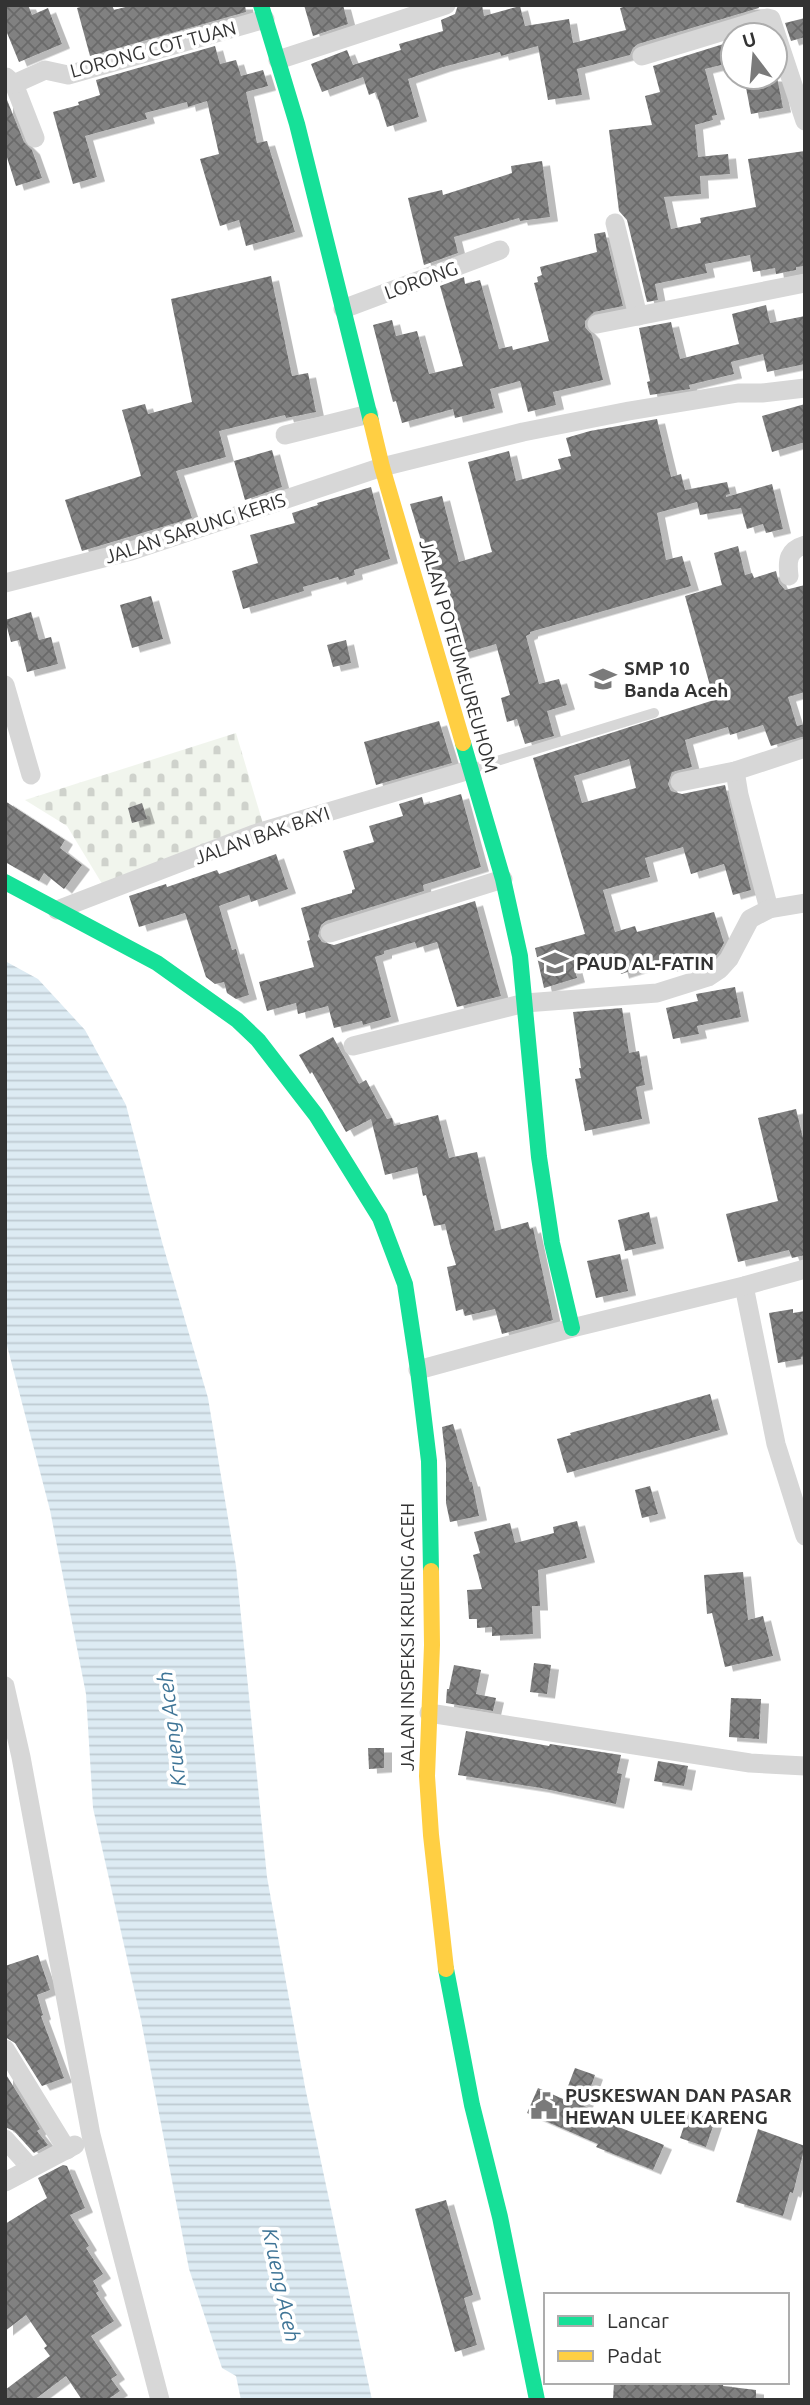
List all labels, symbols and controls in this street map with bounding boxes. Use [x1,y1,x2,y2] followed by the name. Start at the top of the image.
[68,16,238,82] street label: LORONG COT TUAN
[719,21,789,91] north arrow
[740,27,759,52] text: U
[381,257,461,303] street label: LORONG
[102,488,288,568] street label: JALAN SARUNG KERIS
[415,537,503,775] street label: JALAN POTEUMEUREUHOM
[624,657,728,701] place label: SMP 10 Banda Aceh
[588,664,618,694] school or university icon: SMP 10 Banda Aceh
[192,802,332,868] street label: JALAN BAK BAYI
[540,948,570,978] school or university icon: PAUD AL-FATIN
[576,952,714,974] place label: PAUD AL-FATIN
[396,1503,418,1771] street label: JALAN INSPEKSI KRUENG ACEH
[152,1670,190,1788] water label: Krueng Aceh
[565,2084,792,2128] place label: PUSKESWAN DAN PASAR HEWAN ULEE KARENG
[529,2091,559,2121] public building icon: PUSKESWAN DAN PASAR HEWAN ULEE KARENG
[258,2225,306,2344] water label: Krueng Aceh
[544,2293,789,2384] legend
[607,2308,669,2332] text: Lancar
[607,2343,662,2367] text: Padat

